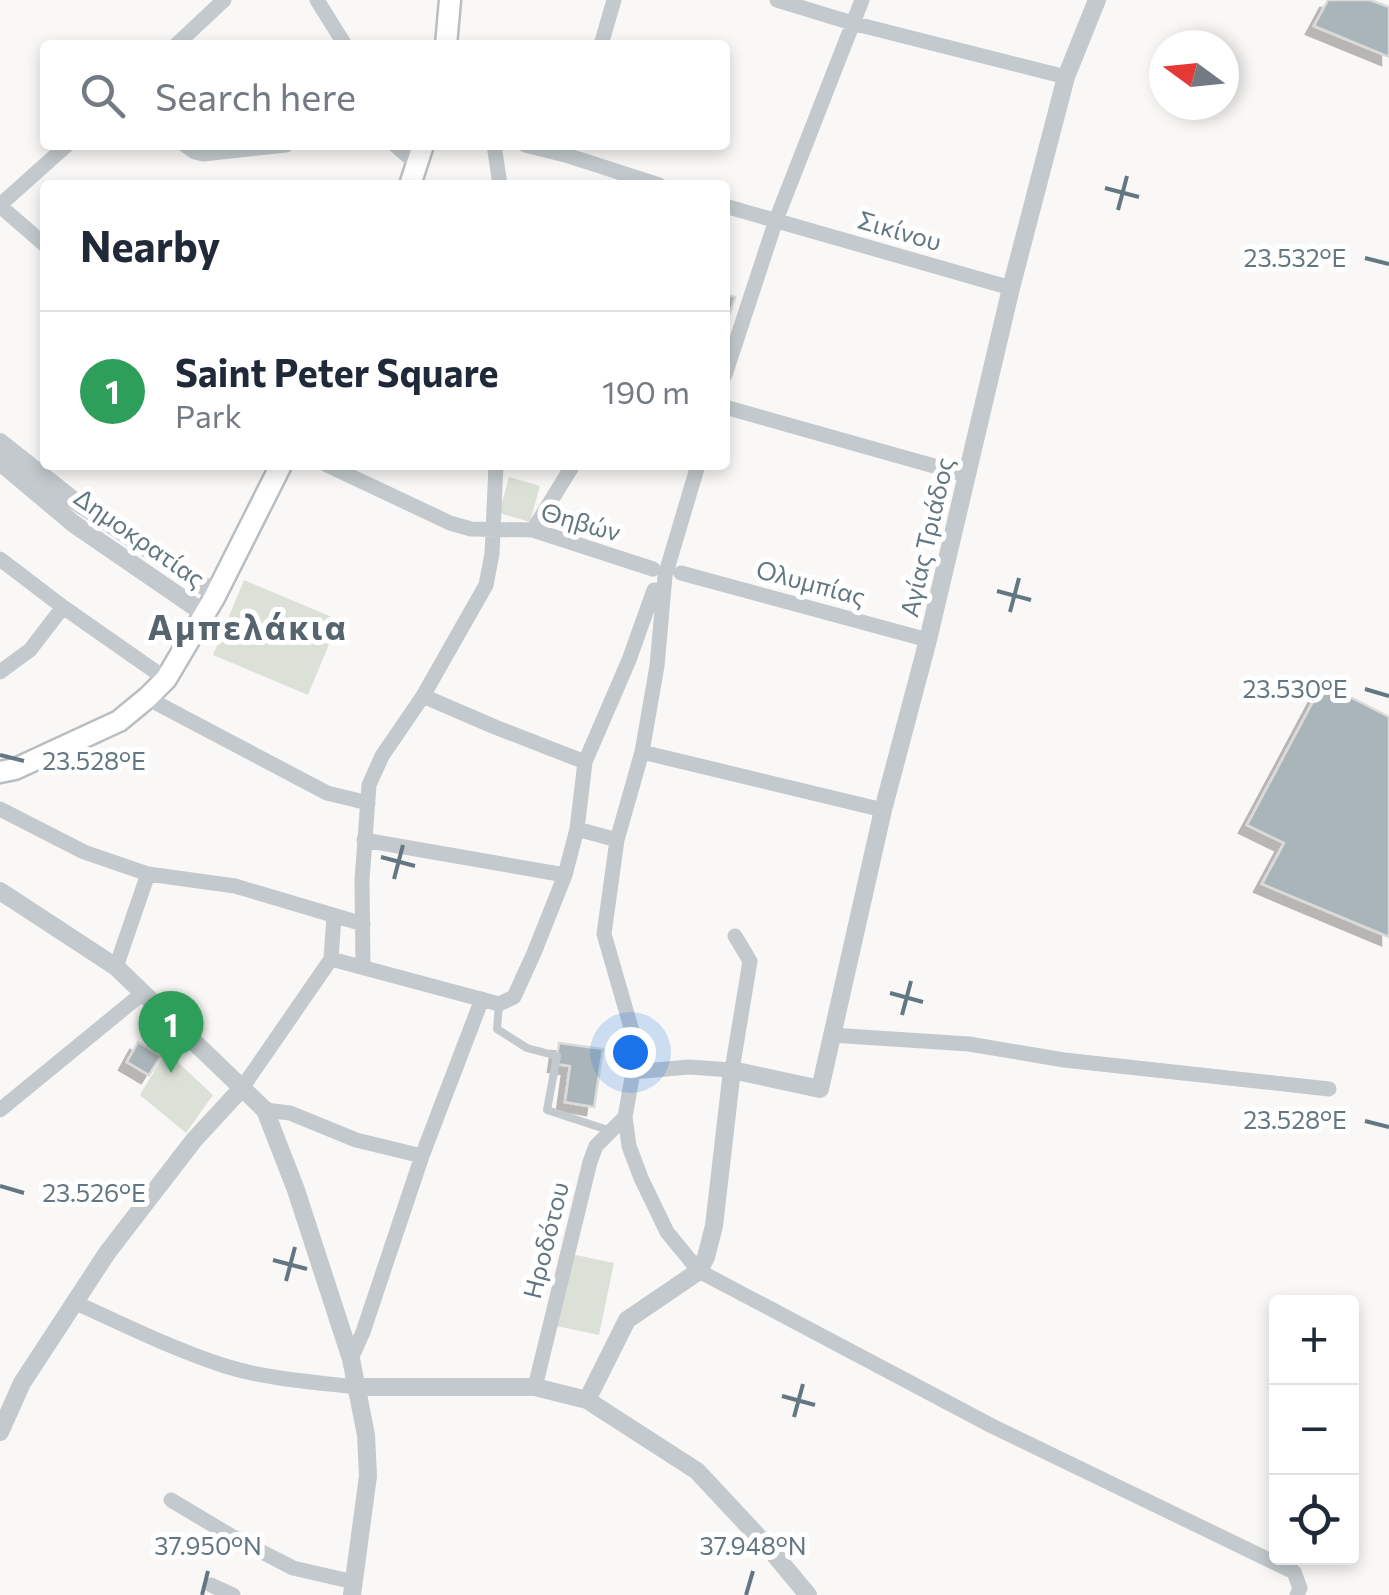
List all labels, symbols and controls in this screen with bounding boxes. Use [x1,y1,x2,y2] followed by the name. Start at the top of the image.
[1149,30,1239,120] north arrow
[40,40,730,150] search box
[75,68,130,123] icon: search
[155,72,356,119] text: Search here
[855,204,945,256] street label: Σικίνου
[80,219,220,271] text: Nearby
[1244,242,1346,272] text: 23.532°E
[175,348,499,395] text: Saint Peter Square
[105,371,120,411] text: 1
[602,371,690,411] text: 190 m
[175,395,242,435] text: Park
[893,454,959,620] street label: Αγίας Τριάδος
[69,481,211,593] street label: Δημοκρατίας
[538,495,624,547] street label: Θηβών
[753,553,869,611] street label: Ολυμπίας
[147,604,349,647] district label: Αμπελάκια
[1242,673,1348,703] text: 23.530°E
[42,745,146,775] text: 23.528°E
[138,990,204,1073] pin: 1
[605,1027,656,1078] your location
[1243,1104,1347,1134] text: 23.528°E
[42,1177,146,1207] text: 23.526°E
[516,1179,574,1301] street label: Ηροδότου
[1269,1295,1359,1565] map controls
[1269,1295,1359,1385] button: +
[1269,1385,1359,1475] button: −
[1269,1475,1359,1565] button: locate
[154,1530,262,1560] text: 37.950°N
[699,1530,807,1560] text: 37.948°N

